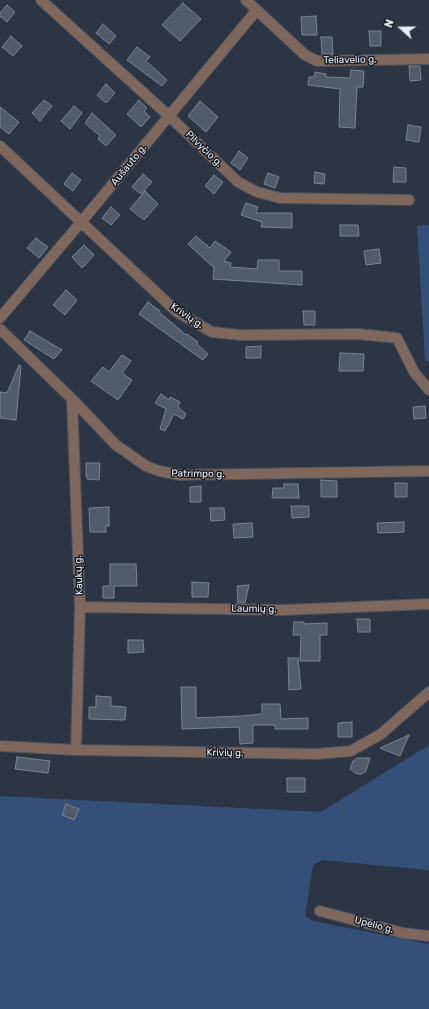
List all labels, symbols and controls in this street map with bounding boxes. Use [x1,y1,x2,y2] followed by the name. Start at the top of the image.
[381,8,421,48] north arrow
[382,18,397,30] text: N
[323,54,377,66] street label: Teliavelio g.
[183,128,225,170] street label: Pilvyčio g.
[109,142,149,188] street label: Aušauto g.
[168,301,206,331] street label: Krivių g.
[171,468,225,480] street label: Patrimpo g.
[72,555,86,595] street label: Kaukų g.
[231,603,277,615] street label: Laumių g.
[206,747,244,759] street label: Krivių g.
[353,914,395,936] street label: Upelio g.

